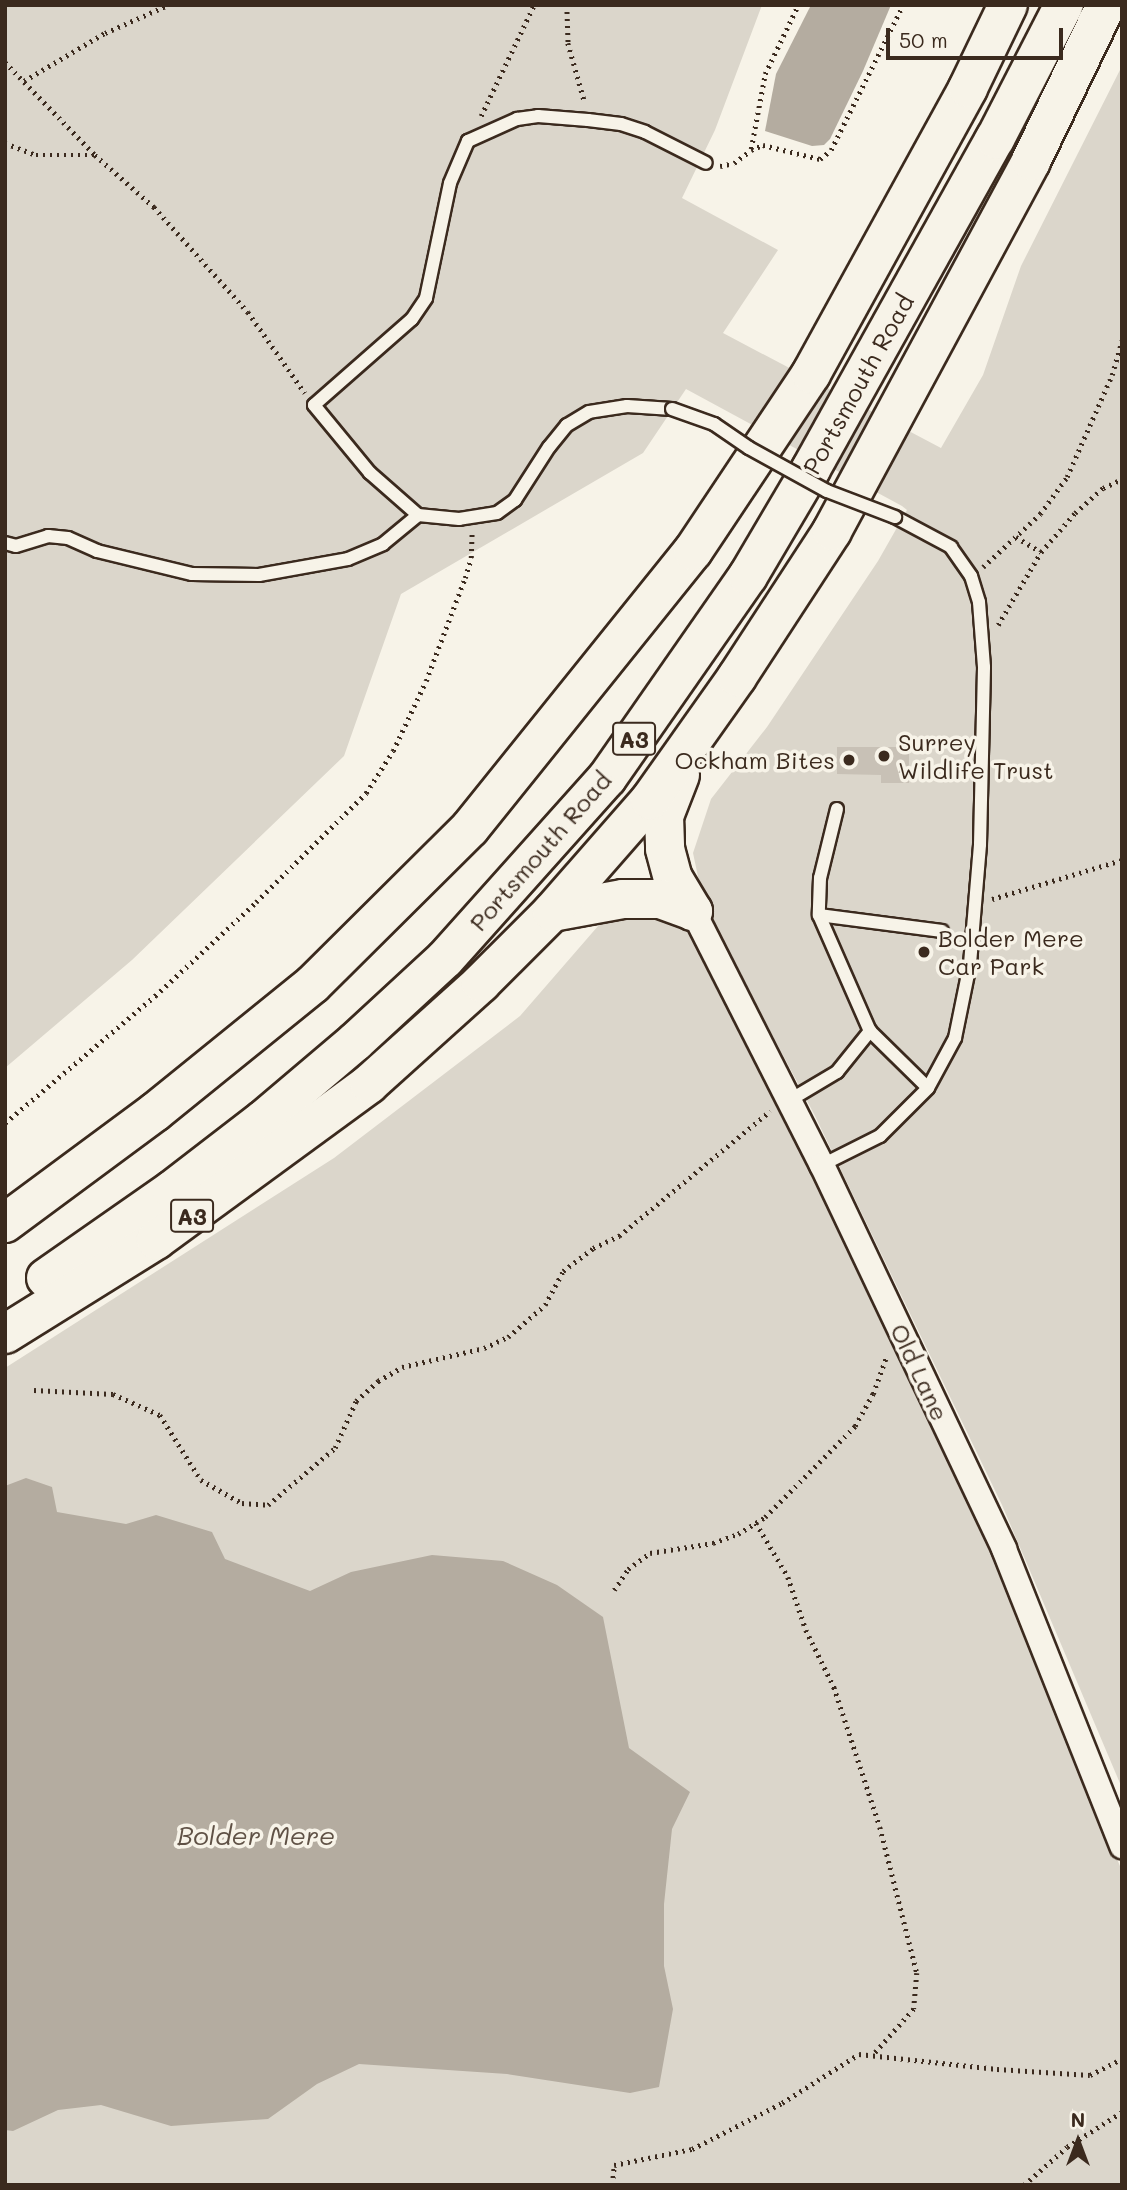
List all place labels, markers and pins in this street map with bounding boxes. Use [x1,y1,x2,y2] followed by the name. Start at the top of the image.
[898,728,1054,784] place label: Surrey Wildlife Trust
[675,746,835,774] place label: Ockham Bites
[876,748,892,764] marker: Surrey Wildlife Trust
[841,752,857,768] marker: Ockham Bites
[938,924,1084,980] place label: Bolder Mere Car Park
[916,944,932,960] marker: Bolder Mere Car Park

